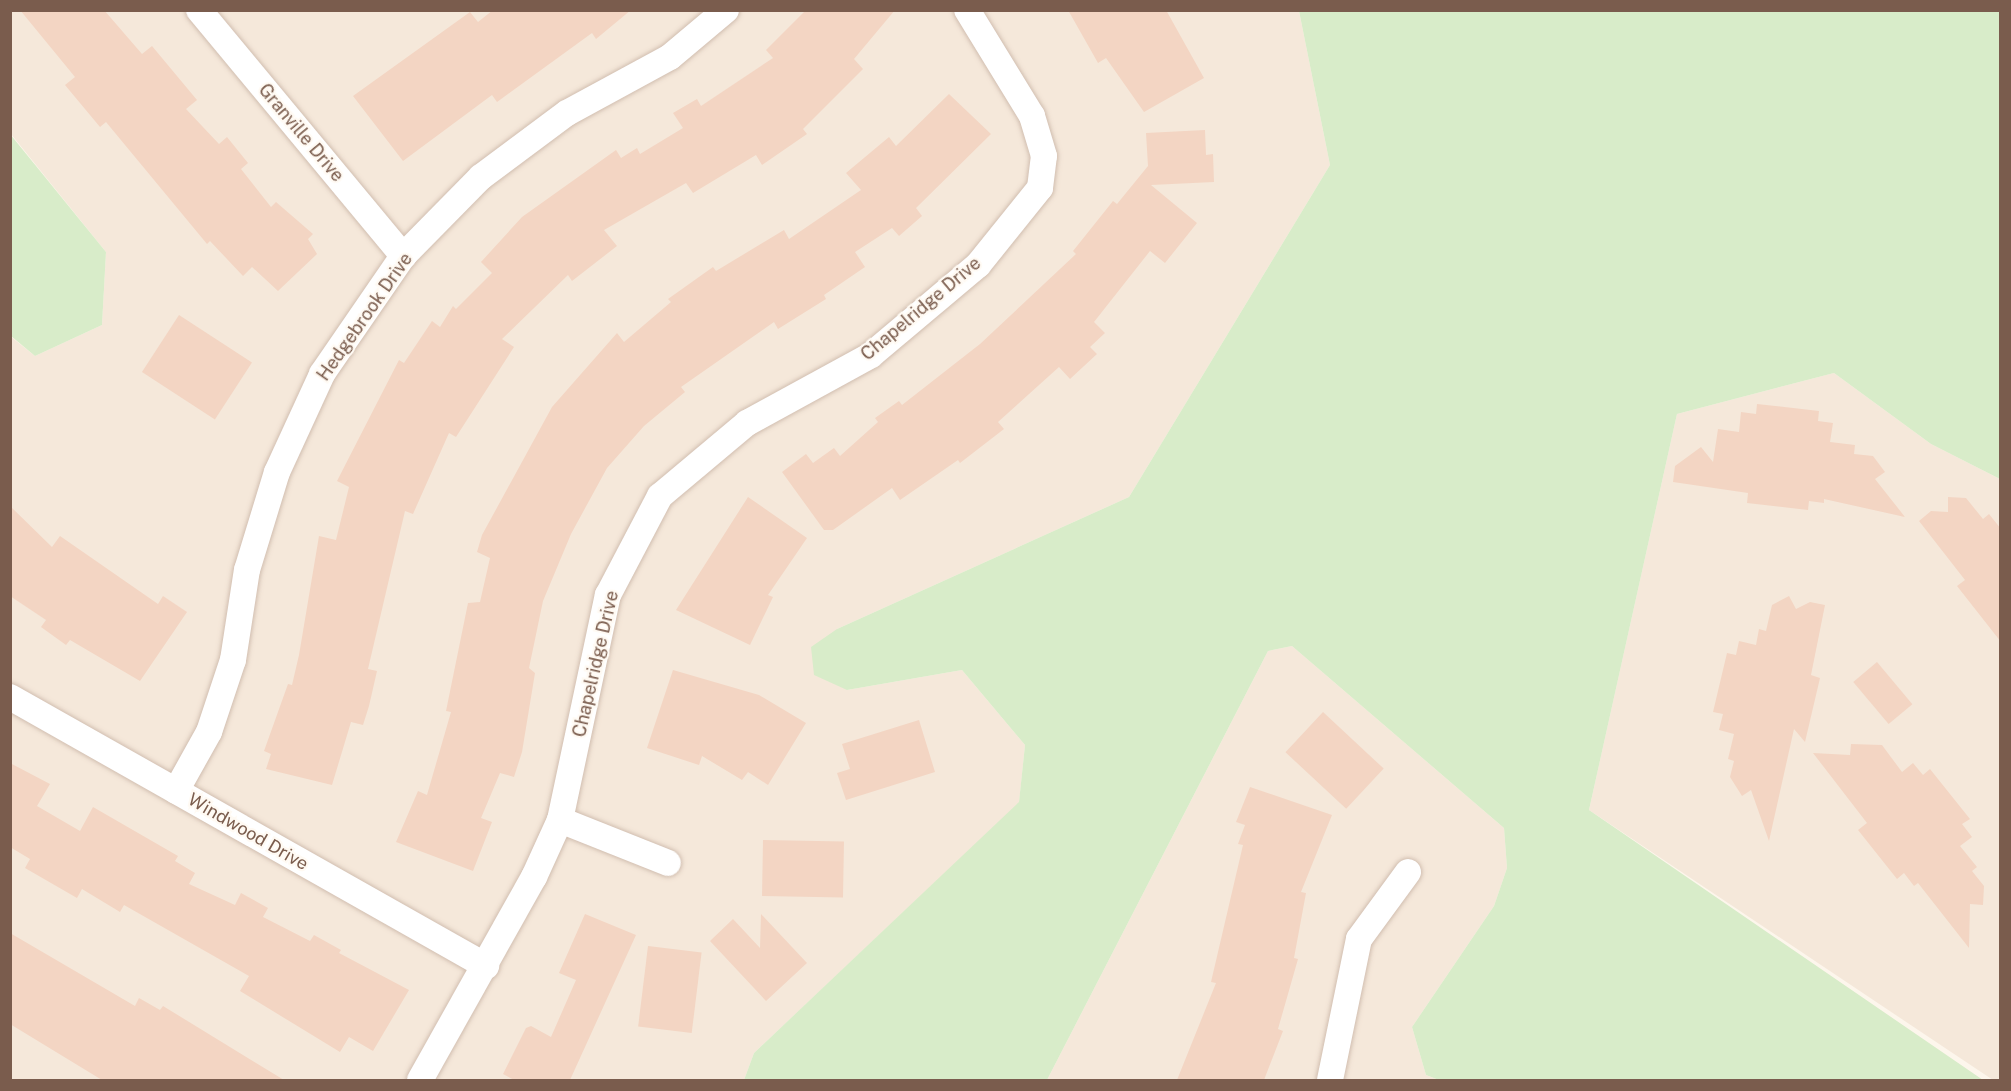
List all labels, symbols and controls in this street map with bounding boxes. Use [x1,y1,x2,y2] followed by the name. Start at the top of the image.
[254,80,348,186] street label: Granville Drive
[313,249,417,385] street label: Hedgebrook Drive
[857,253,985,365] street label: Chapelridge Drive
[569,589,623,739] street label: Chapelridge Drive
[184,789,312,875] street label: Windwood Drive

